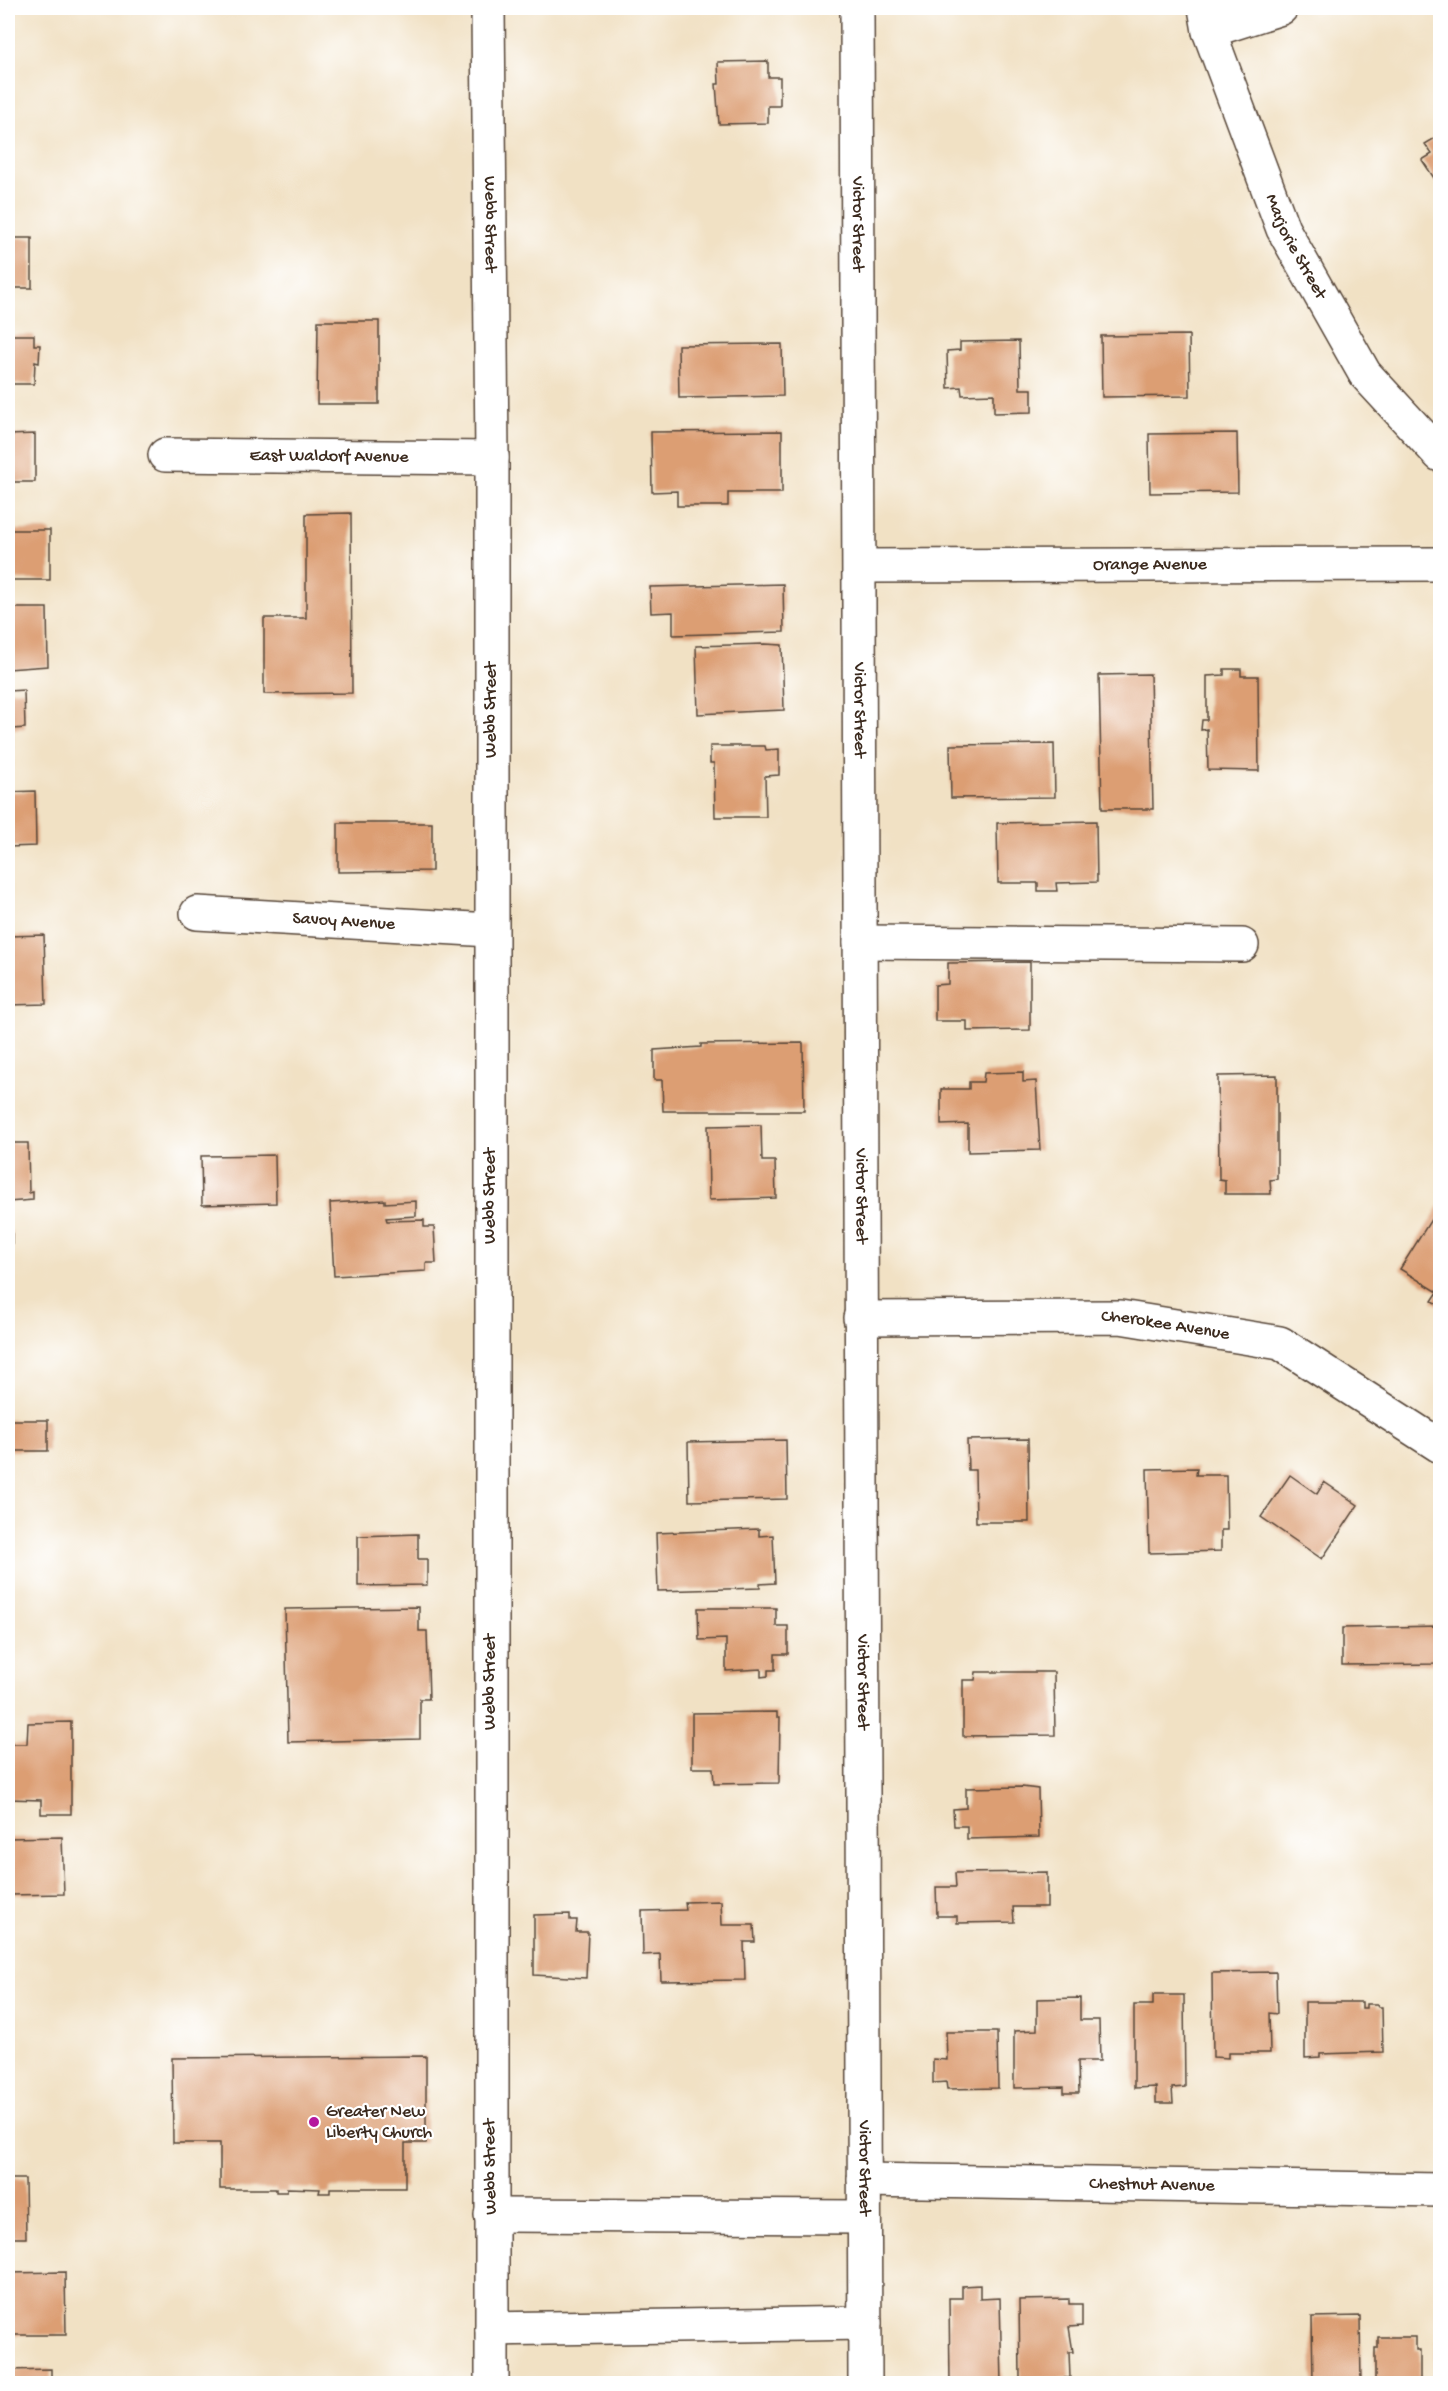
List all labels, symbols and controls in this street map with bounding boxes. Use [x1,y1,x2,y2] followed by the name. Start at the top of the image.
[847,175,868,273] street label: Victor Street
[479,176,501,274] street label: Webb Street
[1260,191,1332,304] street label: Marjorie Street
[249,445,409,468] street label: East Waldorf Avenue
[1093,554,1208,576] street label: Orange Avenue
[481,660,502,758] street label: Webb Street
[849,661,870,759] street label: Victor Street
[292,908,396,935] street label: Savoy Avenue
[480,1146,501,1244] street label: Webb Street
[850,1147,872,1245] street label: Victor Street
[1101,1306,1232,1345] street label: Cherokee Avenue
[480,1632,501,1730] street label: Webb Street
[852,1633,873,1731] street label: Victor Street
[326,2102,432,2144] place label: Greater New Liberty Church
[307,2115,321,2129] marker: Greater New Liberty Church
[480,2117,502,2215] street label: Webb Street
[854,2119,875,2217] street label: Victor Street
[1089,2173,1216,2197] street label: Chestnut Avenue

